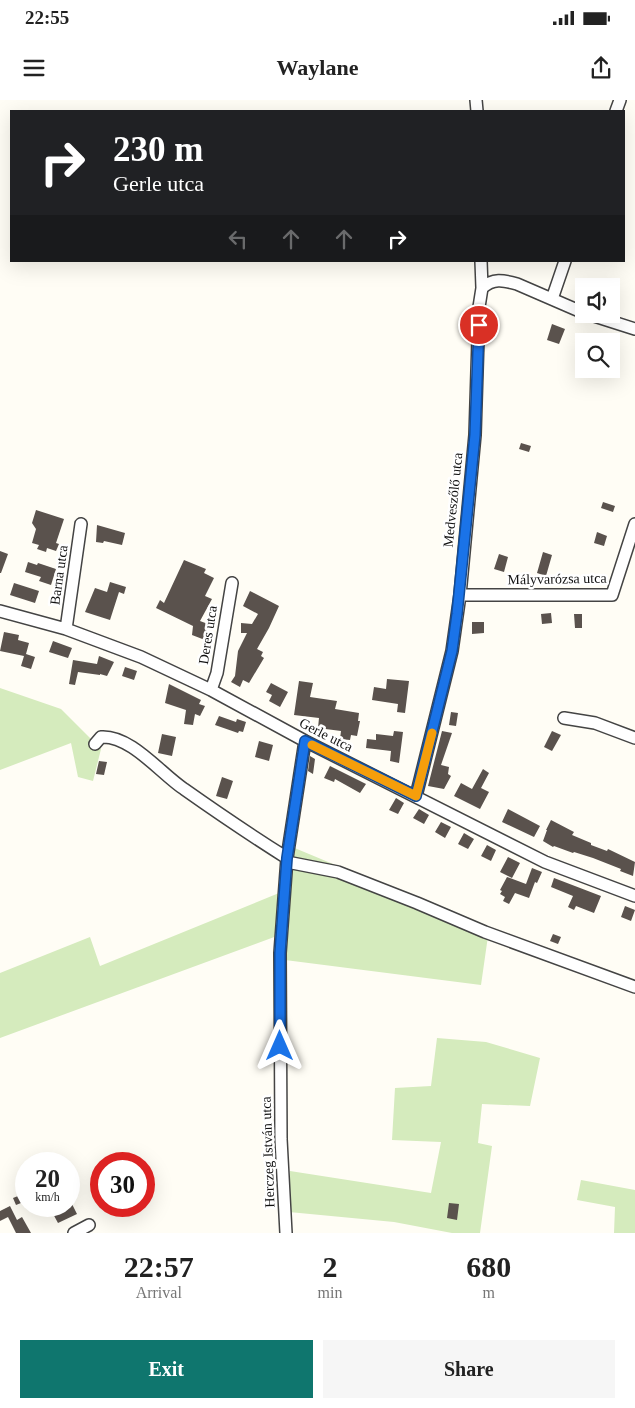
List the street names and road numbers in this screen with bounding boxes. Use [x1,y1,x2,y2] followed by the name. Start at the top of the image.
[441,451,466,548] street label: Medveszőlő utca
[47,543,71,606] street label: Barna utca
[507,571,607,587] street label: Mályvarózsa utca
[196,604,220,666] street label: Deres utca
[297,715,356,755] street label: Gerle utca
[259,1095,277,1208] street label: Herczeg István utca

